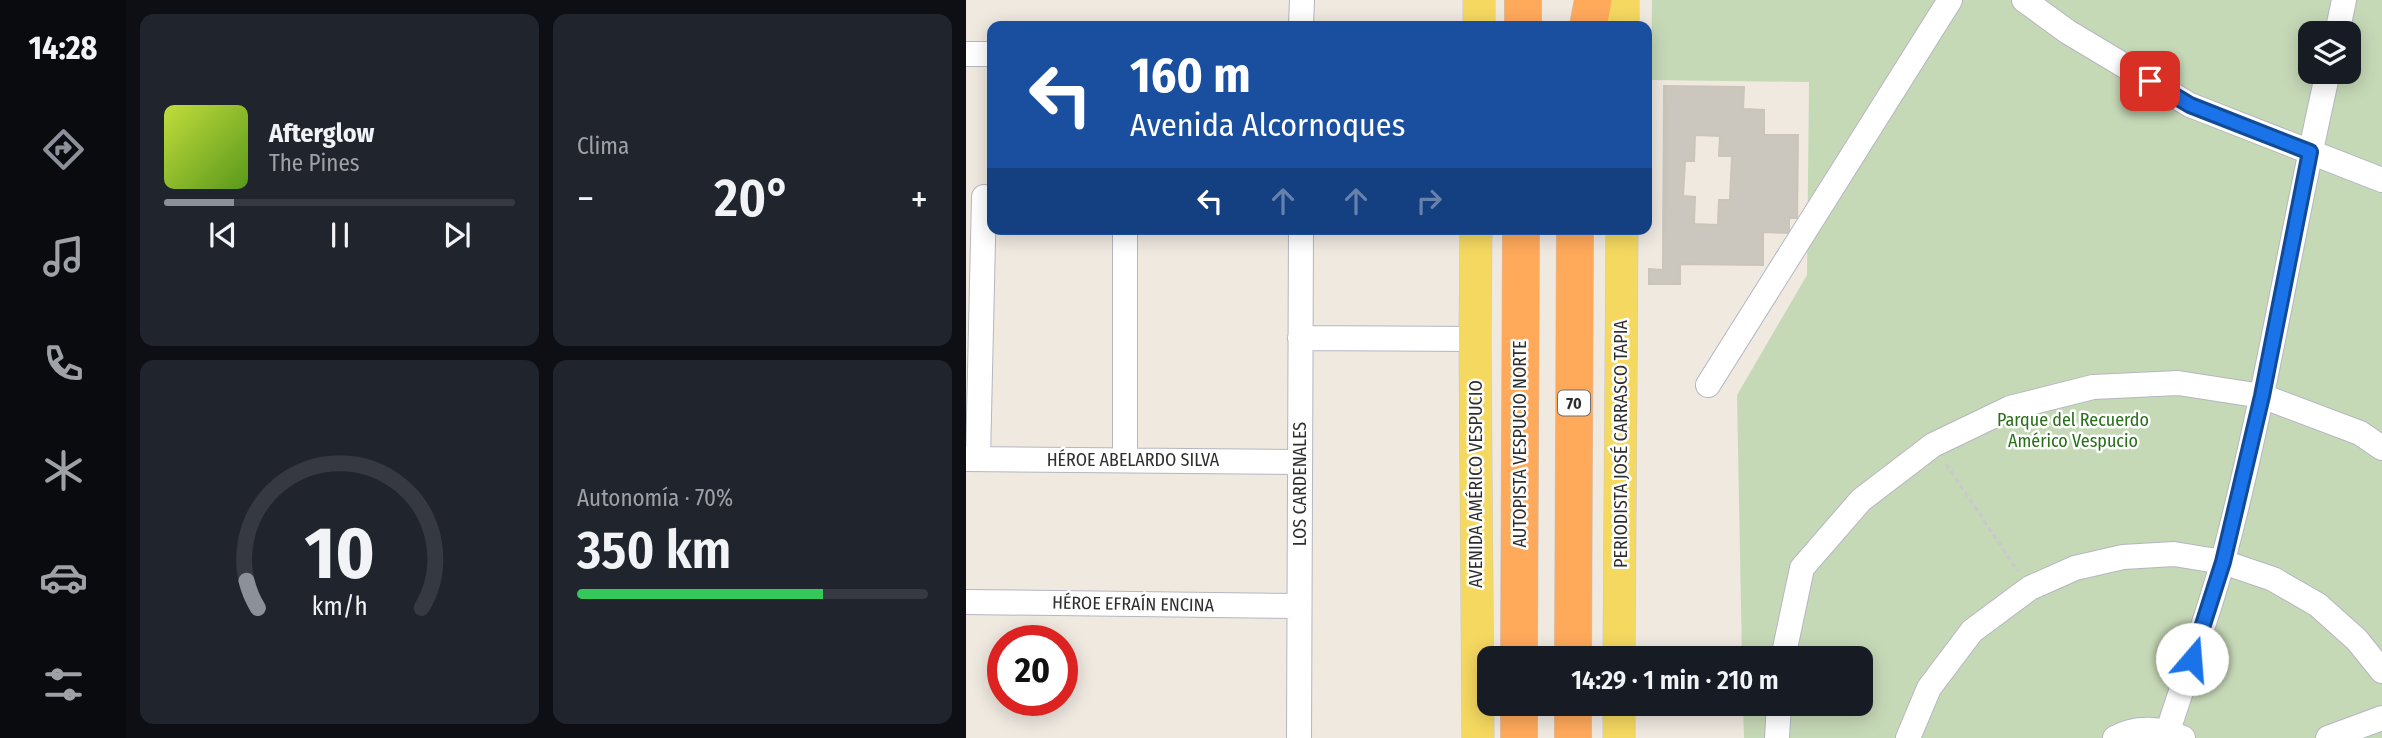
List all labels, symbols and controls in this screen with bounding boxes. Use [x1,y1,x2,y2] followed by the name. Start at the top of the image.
[2298,21,2361,84] map controls
[2298,21,2361,84] button: layers
[28,29,98,67] text: 14:28
[1130,46,1251,105] text: 160 m
[1015,49,1106,140] icon: left
[2120,51,2180,111] pin
[2131,62,2169,100] icon: arrive
[1130,106,1405,144] text: Avenida Alcornoques
[269,118,374,149] text: Afterglow
[39,125,88,174] icon: directions
[577,132,629,160] text: Clima
[269,149,360,177] text: The Pines
[714,167,791,230] text: 20°
[577,176,594,222] text: −
[911,176,928,222] text: +
[1191,182,1229,220] icon: left
[1264,182,1302,220] icon: ahead
[1337,182,1375,220] icon: ahead
[1410,182,1448,220] icon: right
[204,216,242,254] icon: previous
[321,216,359,254] icon: pause
[438,216,476,254] icon: next
[39,232,88,281] icon: music
[1609,320,1632,568] street label: PERIODISTA JOSÉ CARRASCO TAPIA
[39,339,88,388] icon: phone
[1509,341,1531,547] street label: AUTOPISTA VESPUCIO NORTE
[1464,380,1487,588] street label: AVENIDA AMÉRICO VESPUCIO
[1558,390,1590,416] road number: 70
[1997,409,2149,452] park label: Parque del Recuerdo Américo Vespucio
[1289,422,1311,546] street label: LOS CARDENALES
[39,446,88,495] icon: climate
[1047,448,1220,471] street label: HÉROE ABELARDO SILVA
[577,484,733,512] text: Autonomía · 70%
[304,510,375,597] text: 10
[577,519,731,582] text: 350 km
[39,553,88,602] icon: car
[1052,591,1215,616] street label: HÉROE EFRAÍN ENCINA
[312,592,367,622] text: km/h
[2155,622,2229,696] position arrow
[987,625,1078,716] speed limit sign: 20
[39,660,88,709] icon: filters
[1571,665,1779,696] text: 14:29 · 1 min · 210 m

